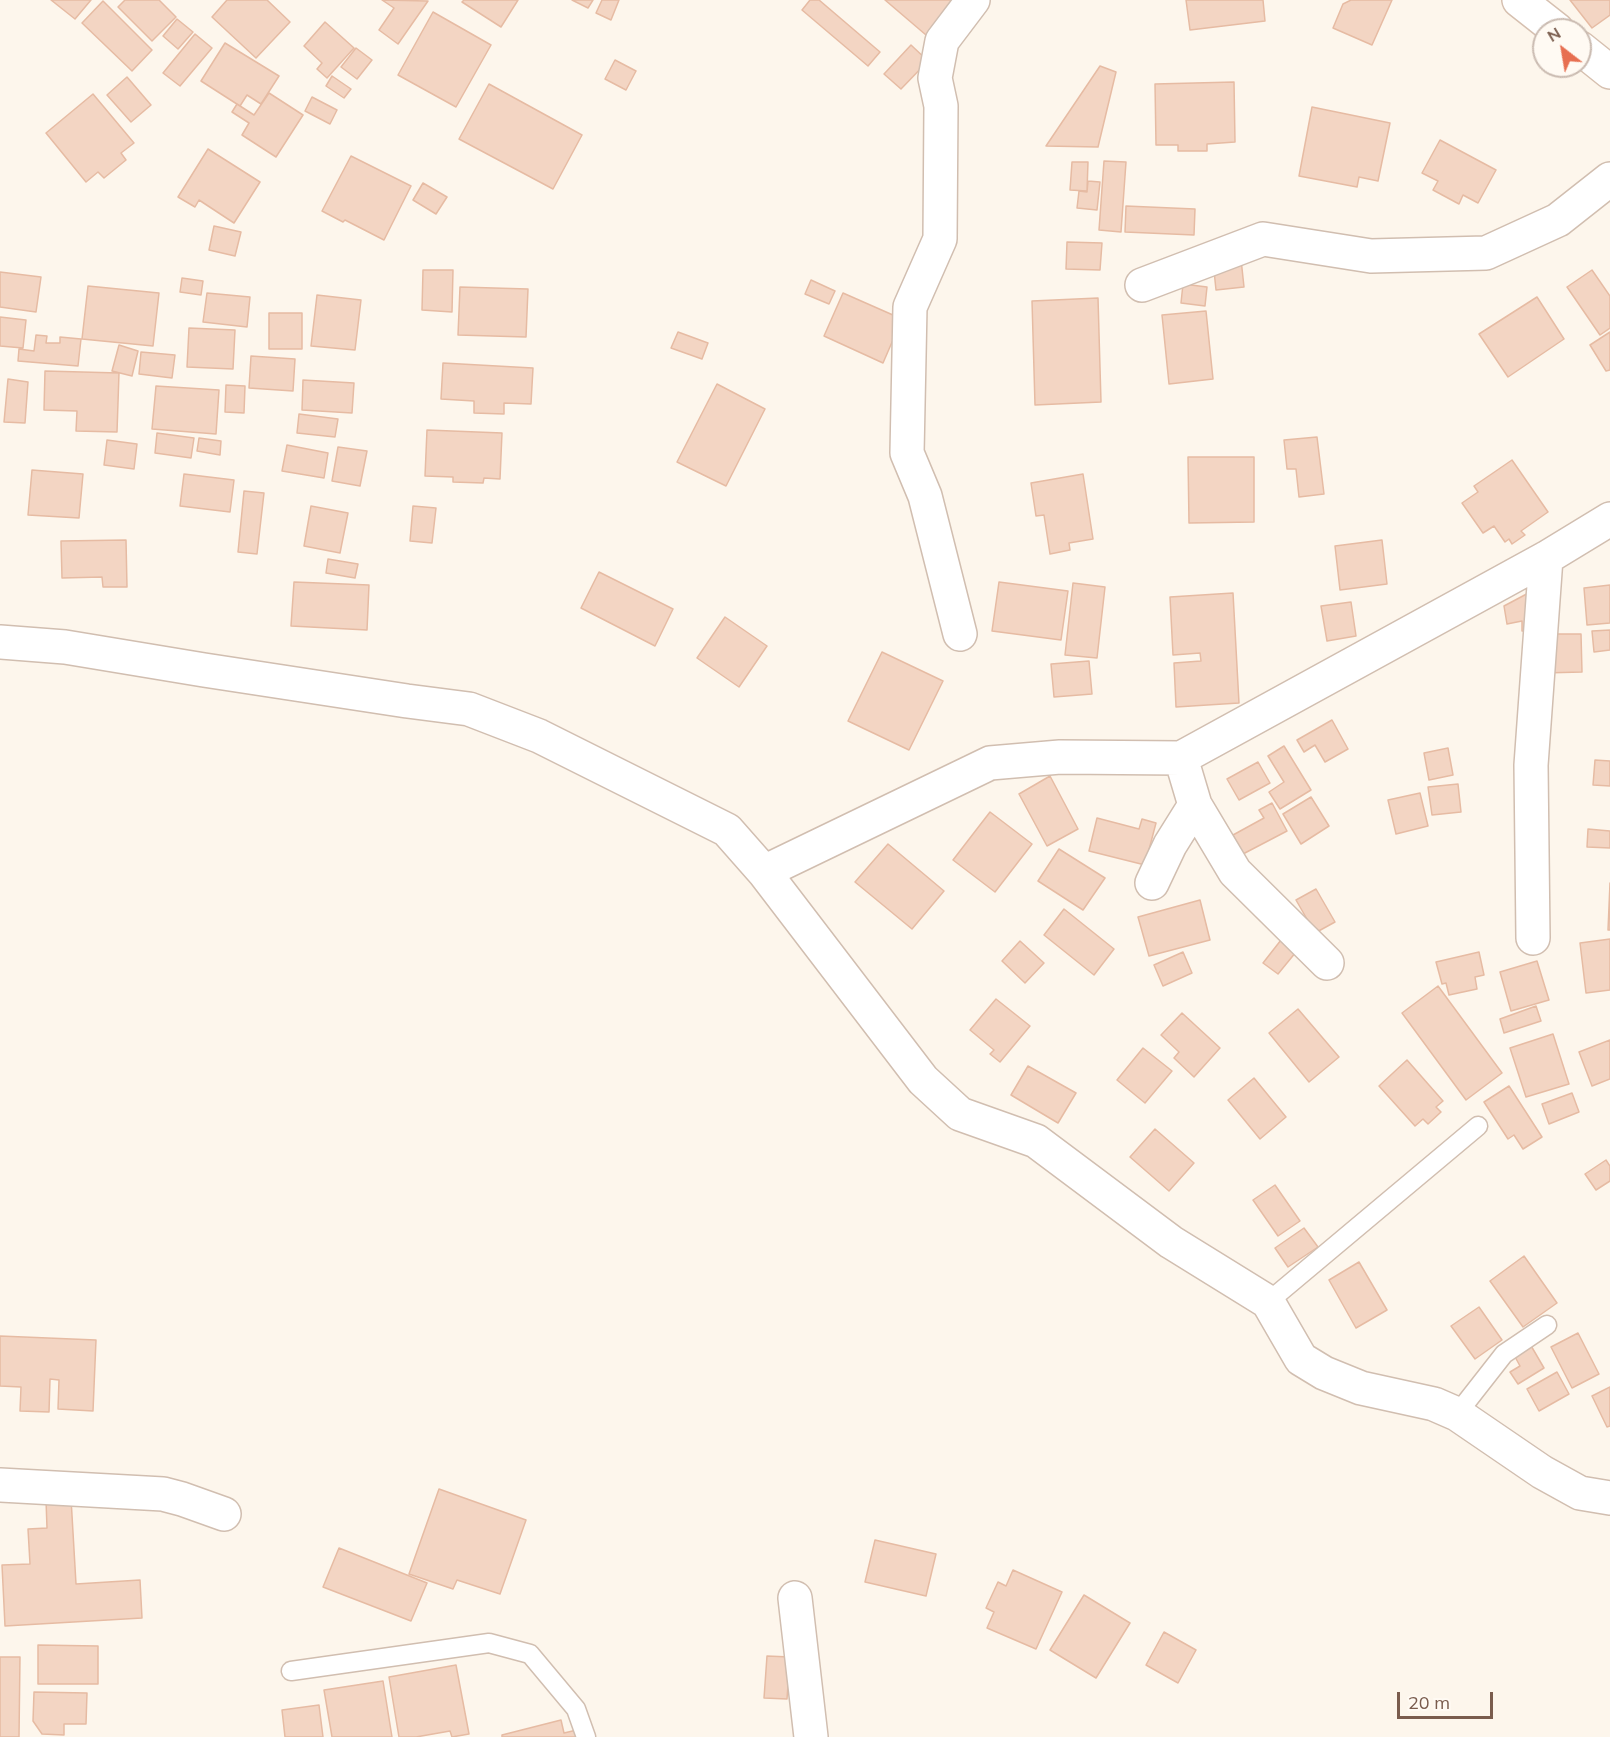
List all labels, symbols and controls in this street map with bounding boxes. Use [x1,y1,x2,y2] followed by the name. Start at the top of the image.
[1532,18,1592,78] north arrow
[1543,23,1564,46] text: N
[1400,1680,1496,1718] scale bar
[1408,1691,1450,1714] text: 20 m

